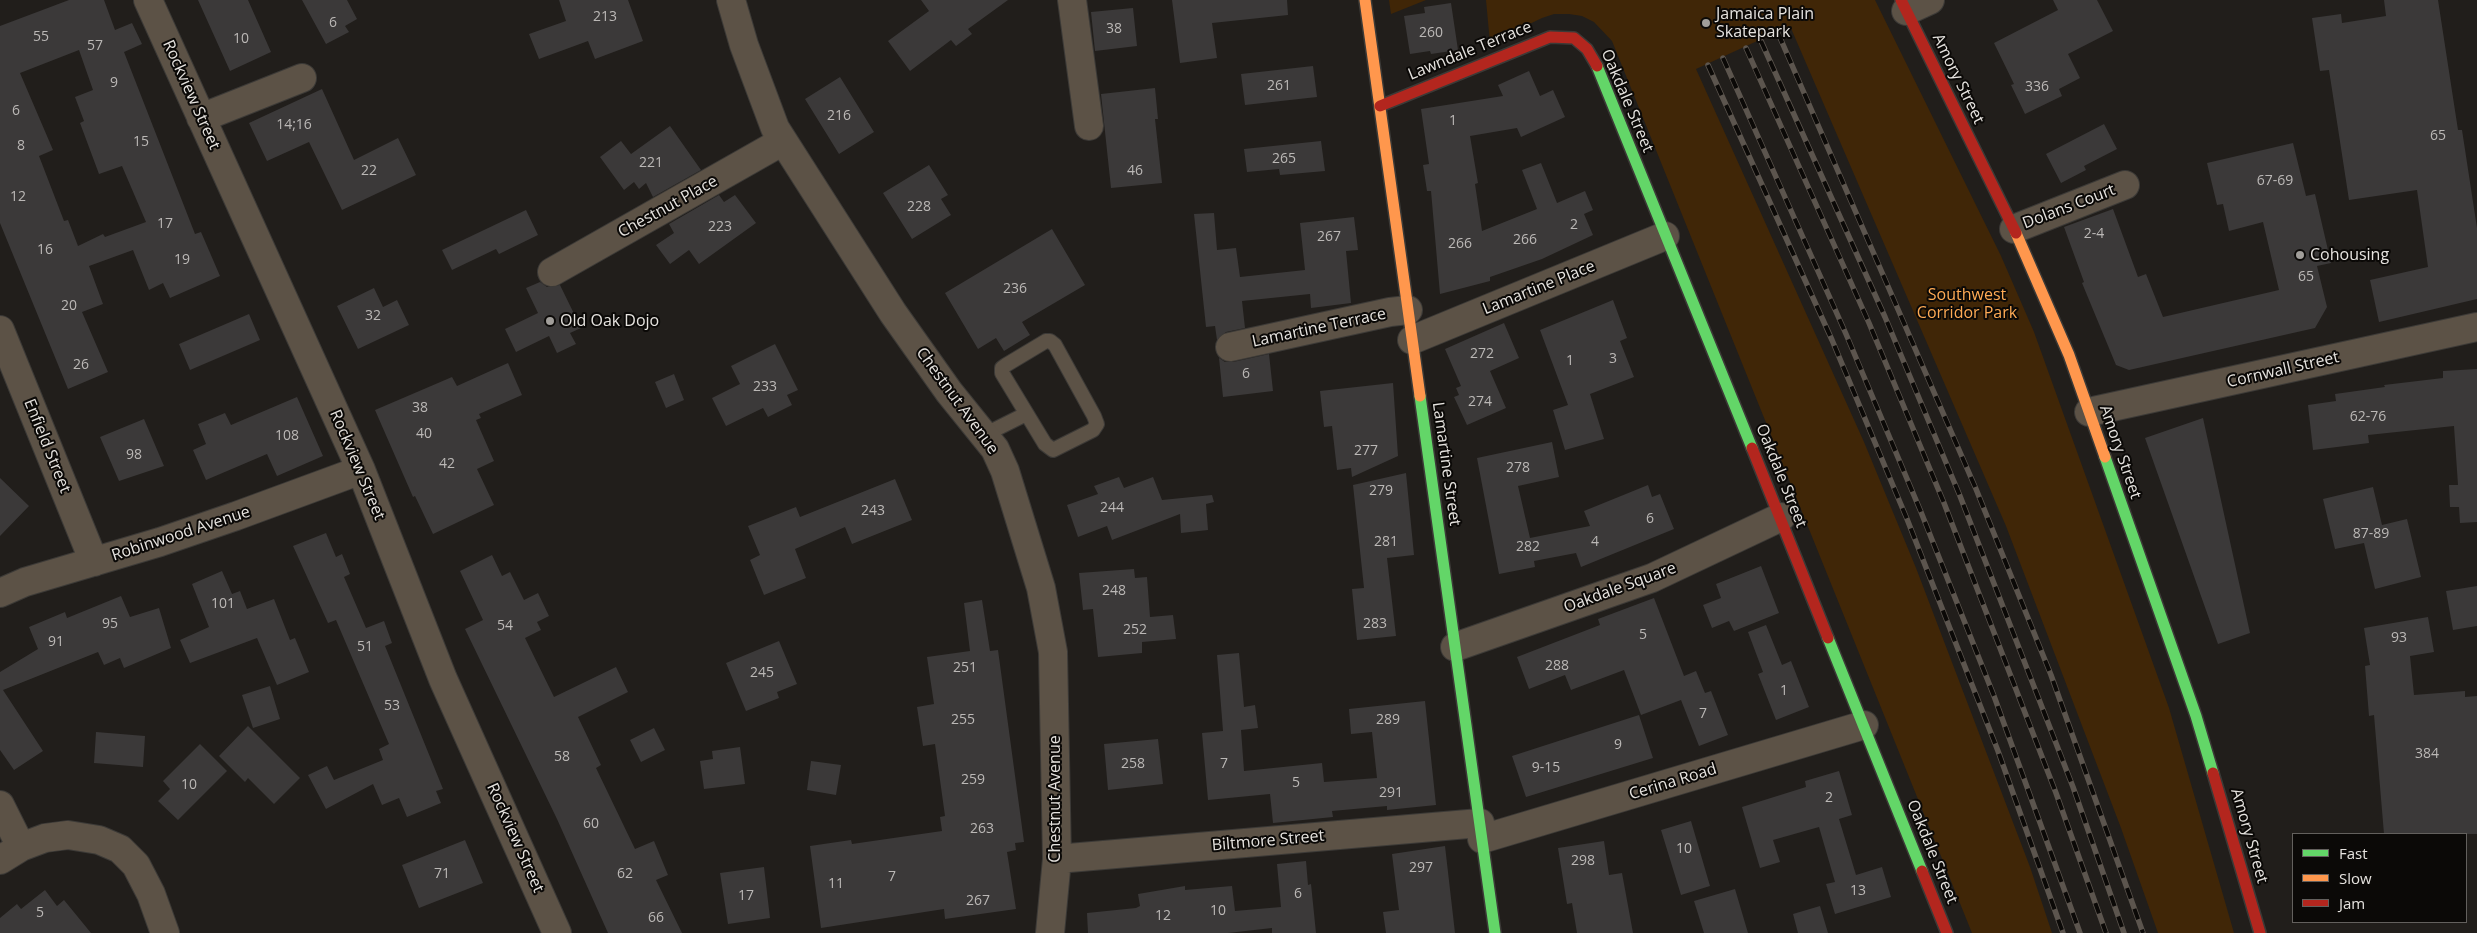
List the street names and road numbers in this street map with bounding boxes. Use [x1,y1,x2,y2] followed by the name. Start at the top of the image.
[1405,17,1535,85] street label: Lawndale Terrace
[1928,31,1988,127] street label: Amory Street
[158,37,224,153] street label: Rockview Street
[1597,46,1657,156] street label: Oakdale Street
[615,172,721,242] street label: Chestnut Place
[2020,181,2118,233] street label: Dolans Court
[1480,257,1598,319] street label: Lamartine Place
[1250,304,1388,352] street label: Lamartine Terrace
[912,344,1002,458] street label: Chestnut Avenue
[2225,348,2341,392] street label: Cornwall Street
[19,396,75,496] street label: Enfield Street
[1428,401,1464,527] street label: Lamartine Street
[2095,403,2145,501] street label: Amory Street
[325,407,389,523] street label: Rockview Street
[1751,421,1811,531] street label: Oakdale Street
[109,503,253,565] street label: Robinwood Avenue
[1561,559,1679,617] street label: Oakdale Square
[1045,735,1065,863] street label: Chestnut Avenue
[1627,760,1719,804] street label: Cerina Road
[482,780,548,896] street label: Rockview Street
[2226,786,2272,886] street label: Amory Street
[1902,797,1962,907] street label: Oakdale Street
[1211,827,1325,855] street label: Biltmore Street

